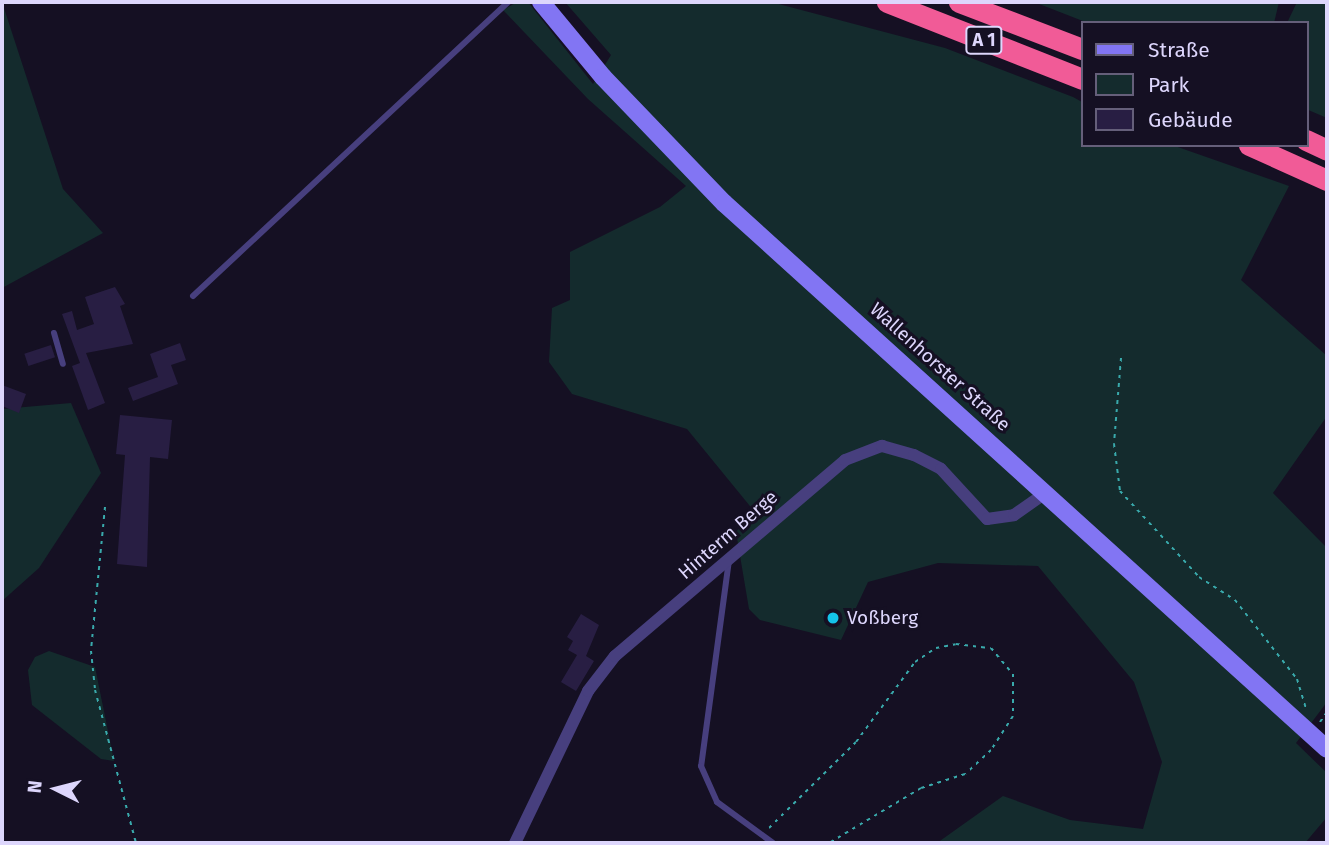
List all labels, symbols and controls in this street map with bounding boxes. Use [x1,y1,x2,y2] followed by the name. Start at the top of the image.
[1080,21,1308,147] legend
[965,26,1003,55] road number: A 1
[1148,37,1210,63] text: Straße
[1148,72,1189,98] text: Park
[1148,107,1233,133] text: Gebäude
[865,298,1015,436] street label: Wallenhorster Straße
[674,486,782,584] street label: Hinterm Berge
[847,607,918,629] place label: Voßberg
[825,610,841,626] marker: Voßberg
[21,754,91,824] north arrow
[23,779,47,794] text: N

